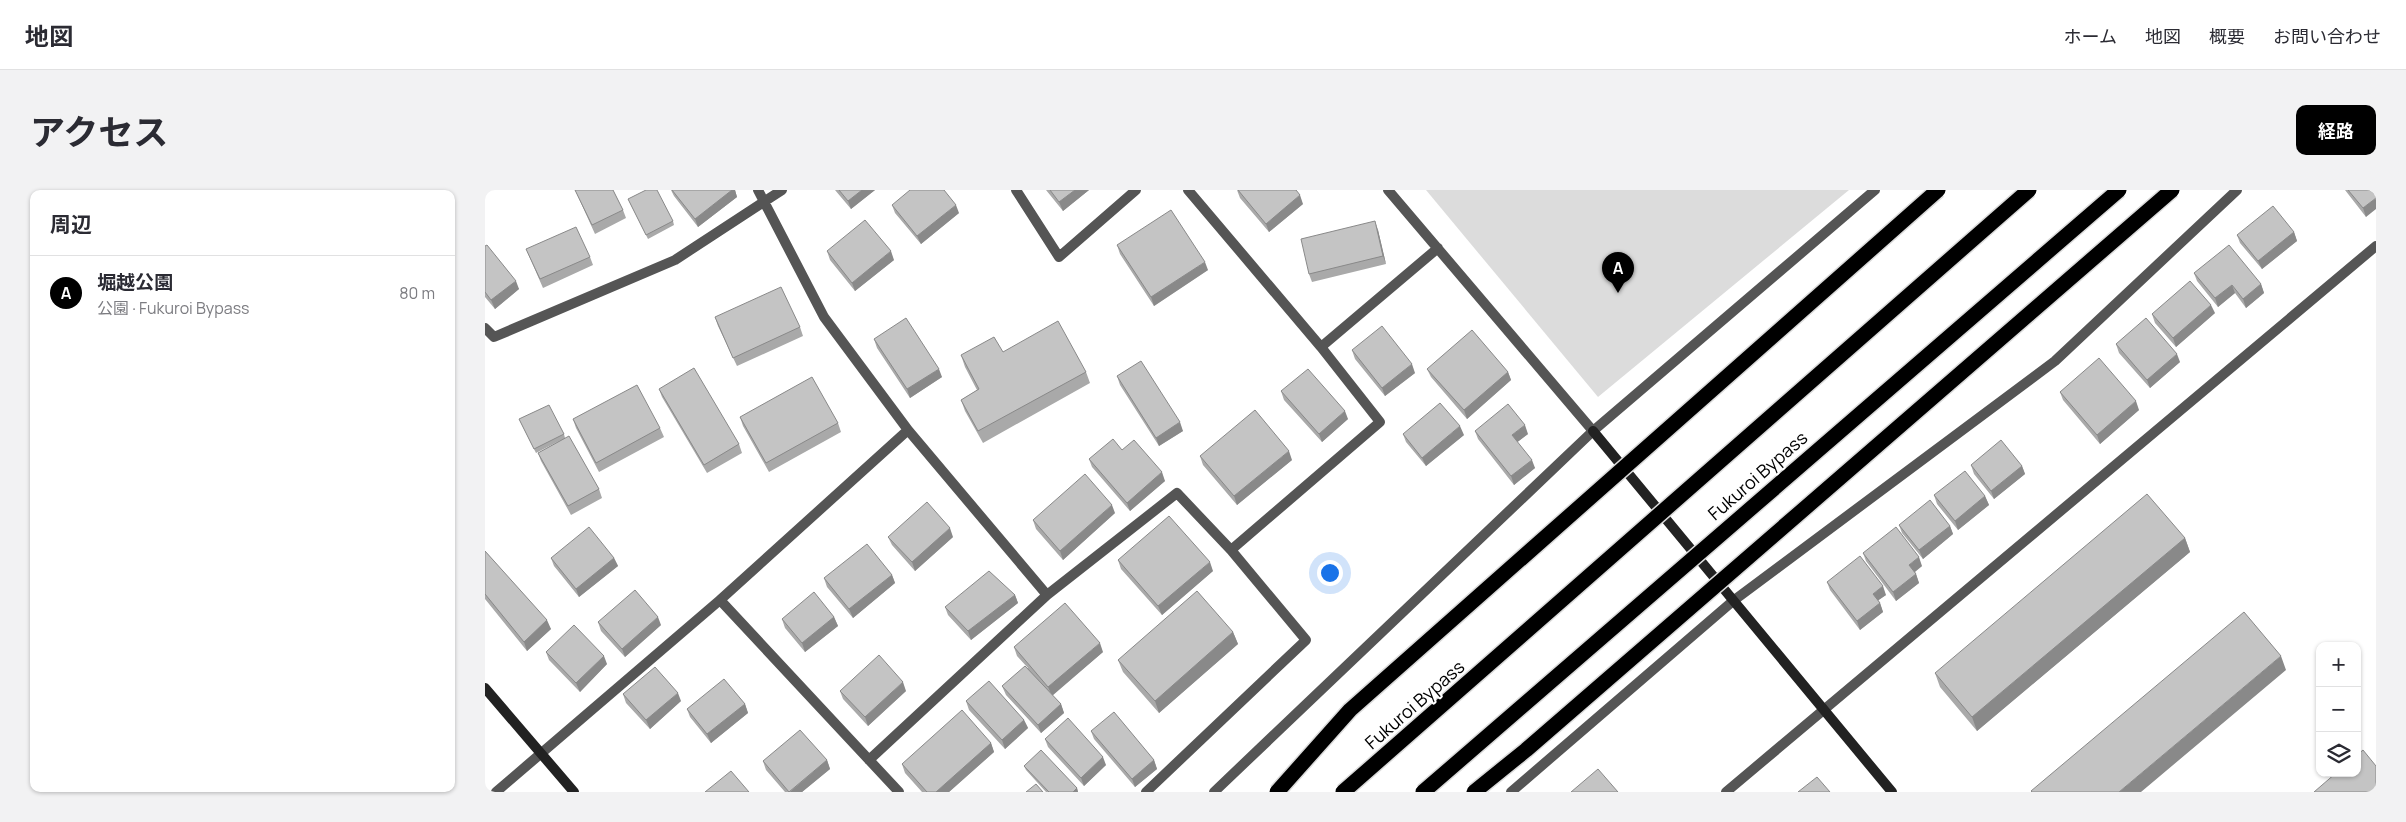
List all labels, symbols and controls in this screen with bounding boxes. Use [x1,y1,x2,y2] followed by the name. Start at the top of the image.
[25,19,73,52] text: 地図
[2064,24,2117,48] text: ホーム
[2145,24,2181,48] text: 地図
[2209,24,2245,48] text: 概要
[2273,24,2381,48] text: お問い合わせ
[2296,105,2376,155] button: 経路
[30,108,168,156] text: アクセス
[50,210,92,238] text: 周辺
[1602,252,1634,293] pin: A
[97,269,173,295] text: 堀越公園
[61,282,71,304] text: A
[399,282,435,304] text: 80 m
[97,297,249,319] text: 公園 · Fukuroi Bypass
[1703,425,1812,525] street label: Fukuroi Bypass
[1317,560,1343,586] your location
[2316,642,2361,777] map controls
[2316,642,2361,687] button: +
[1360,654,1469,754] street label: Fukuroi Bypass
[2316,687,2361,732] button: −
[2316,732,2361,777] button: layers

